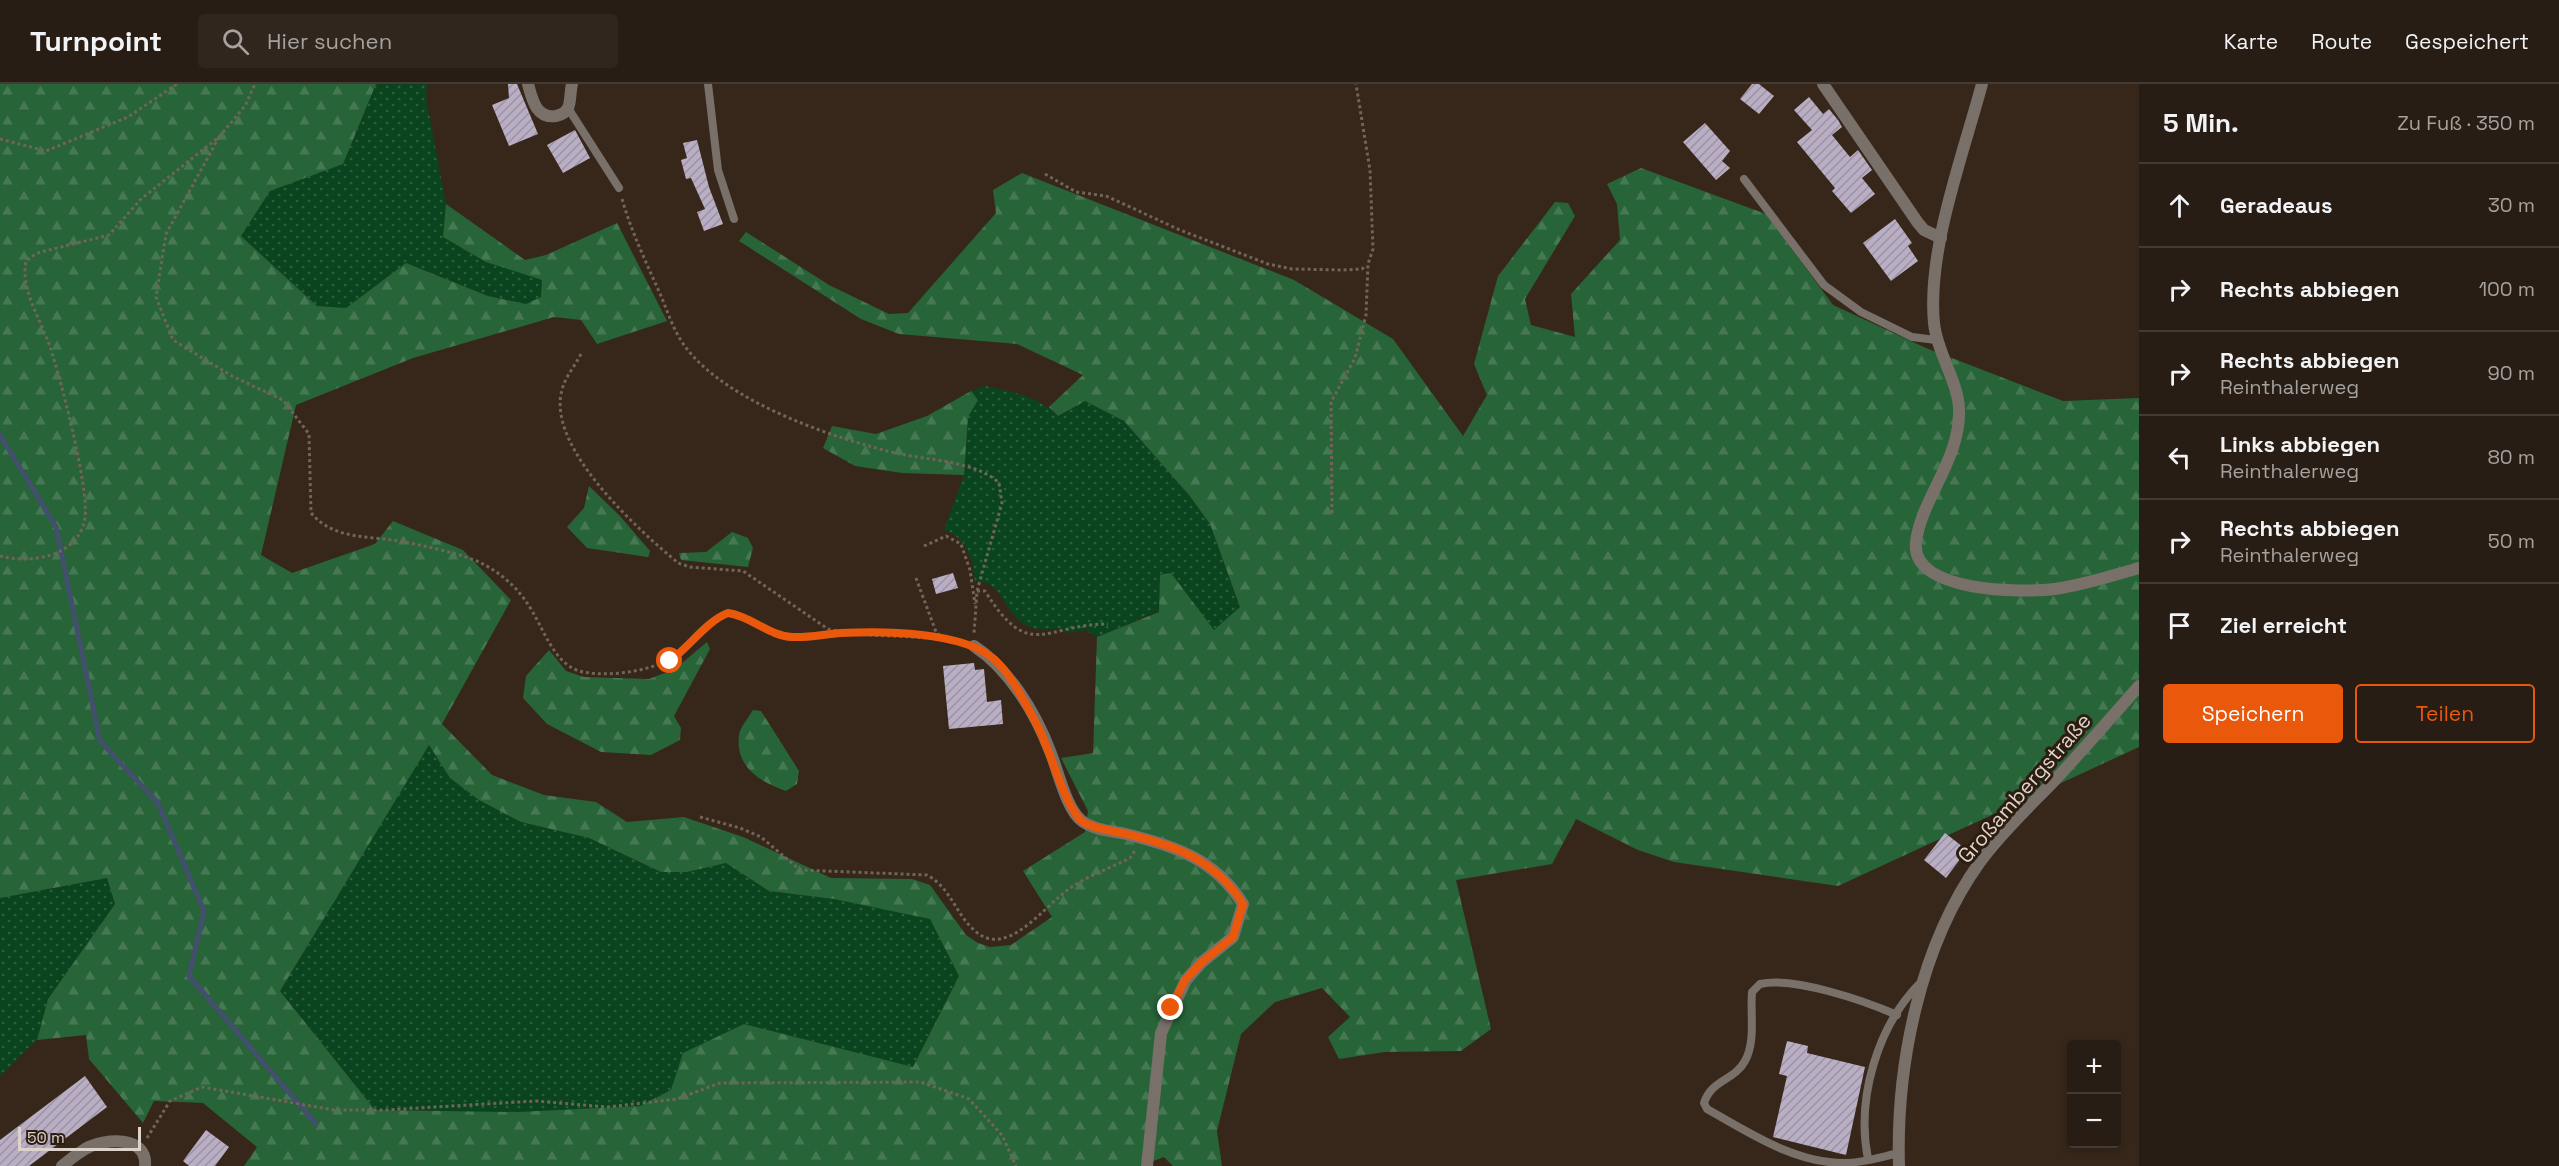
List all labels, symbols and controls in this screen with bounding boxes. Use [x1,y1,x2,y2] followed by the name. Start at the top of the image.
[198,14,618,68] search box
[30,23,162,59] text: Turnpoint
[219,25,252,58] icon: search
[267,27,392,55] text: Hier suchen
[2224,28,2278,55] text: Karte
[2311,28,2372,55] text: Route
[2405,28,2529,55] text: Gespeichert
[2163,106,2239,140] text: 5 Min.
[2397,110,2535,136] text: Zu Fuß · 350 m
[2163,189,2196,222] icon: ahead
[2220,191,2332,219] text: Geradeaus
[2488,192,2535,218] text: 30 m
[2163,273,2196,306] icon: right
[2220,275,2400,303] text: Rechts abbiegen
[2479,276,2535,302] text: 100 m
[2220,346,2400,374] text: Rechts abbiegen
[2163,357,2196,390] icon: right
[2488,360,2535,386] text: 90 m
[2220,374,2359,400] text: Reinthalerweg
[2220,430,2380,458] text: Links abbiegen
[2163,441,2196,474] icon: left
[2487,444,2535,470] text: 80 m
[2220,458,2359,484] text: Reinthalerweg
[2220,514,2400,542] text: Rechts abbiegen
[2163,525,2196,558] icon: right
[2488,528,2535,554] text: 50 m
[2220,542,2359,568] text: Reinthalerweg
[2163,609,2196,642] icon: arrive
[2220,611,2347,639] text: Ziel erreicht
[656,647,682,673] route start
[2163,684,2343,743] button: Speichern
[2355,684,2535,743] button: Teilen
[1951,707,2097,869] street label: Großambergstraße
[1157,994,1183,1020] route end
[2067,1040,2121,1148] map controls
[2067,1040,2121,1094] button: +
[2067,1094,2121,1148] button: −
[18,1124,141,1152] scale bar
[27,1127,65,1148] text: 50 m

